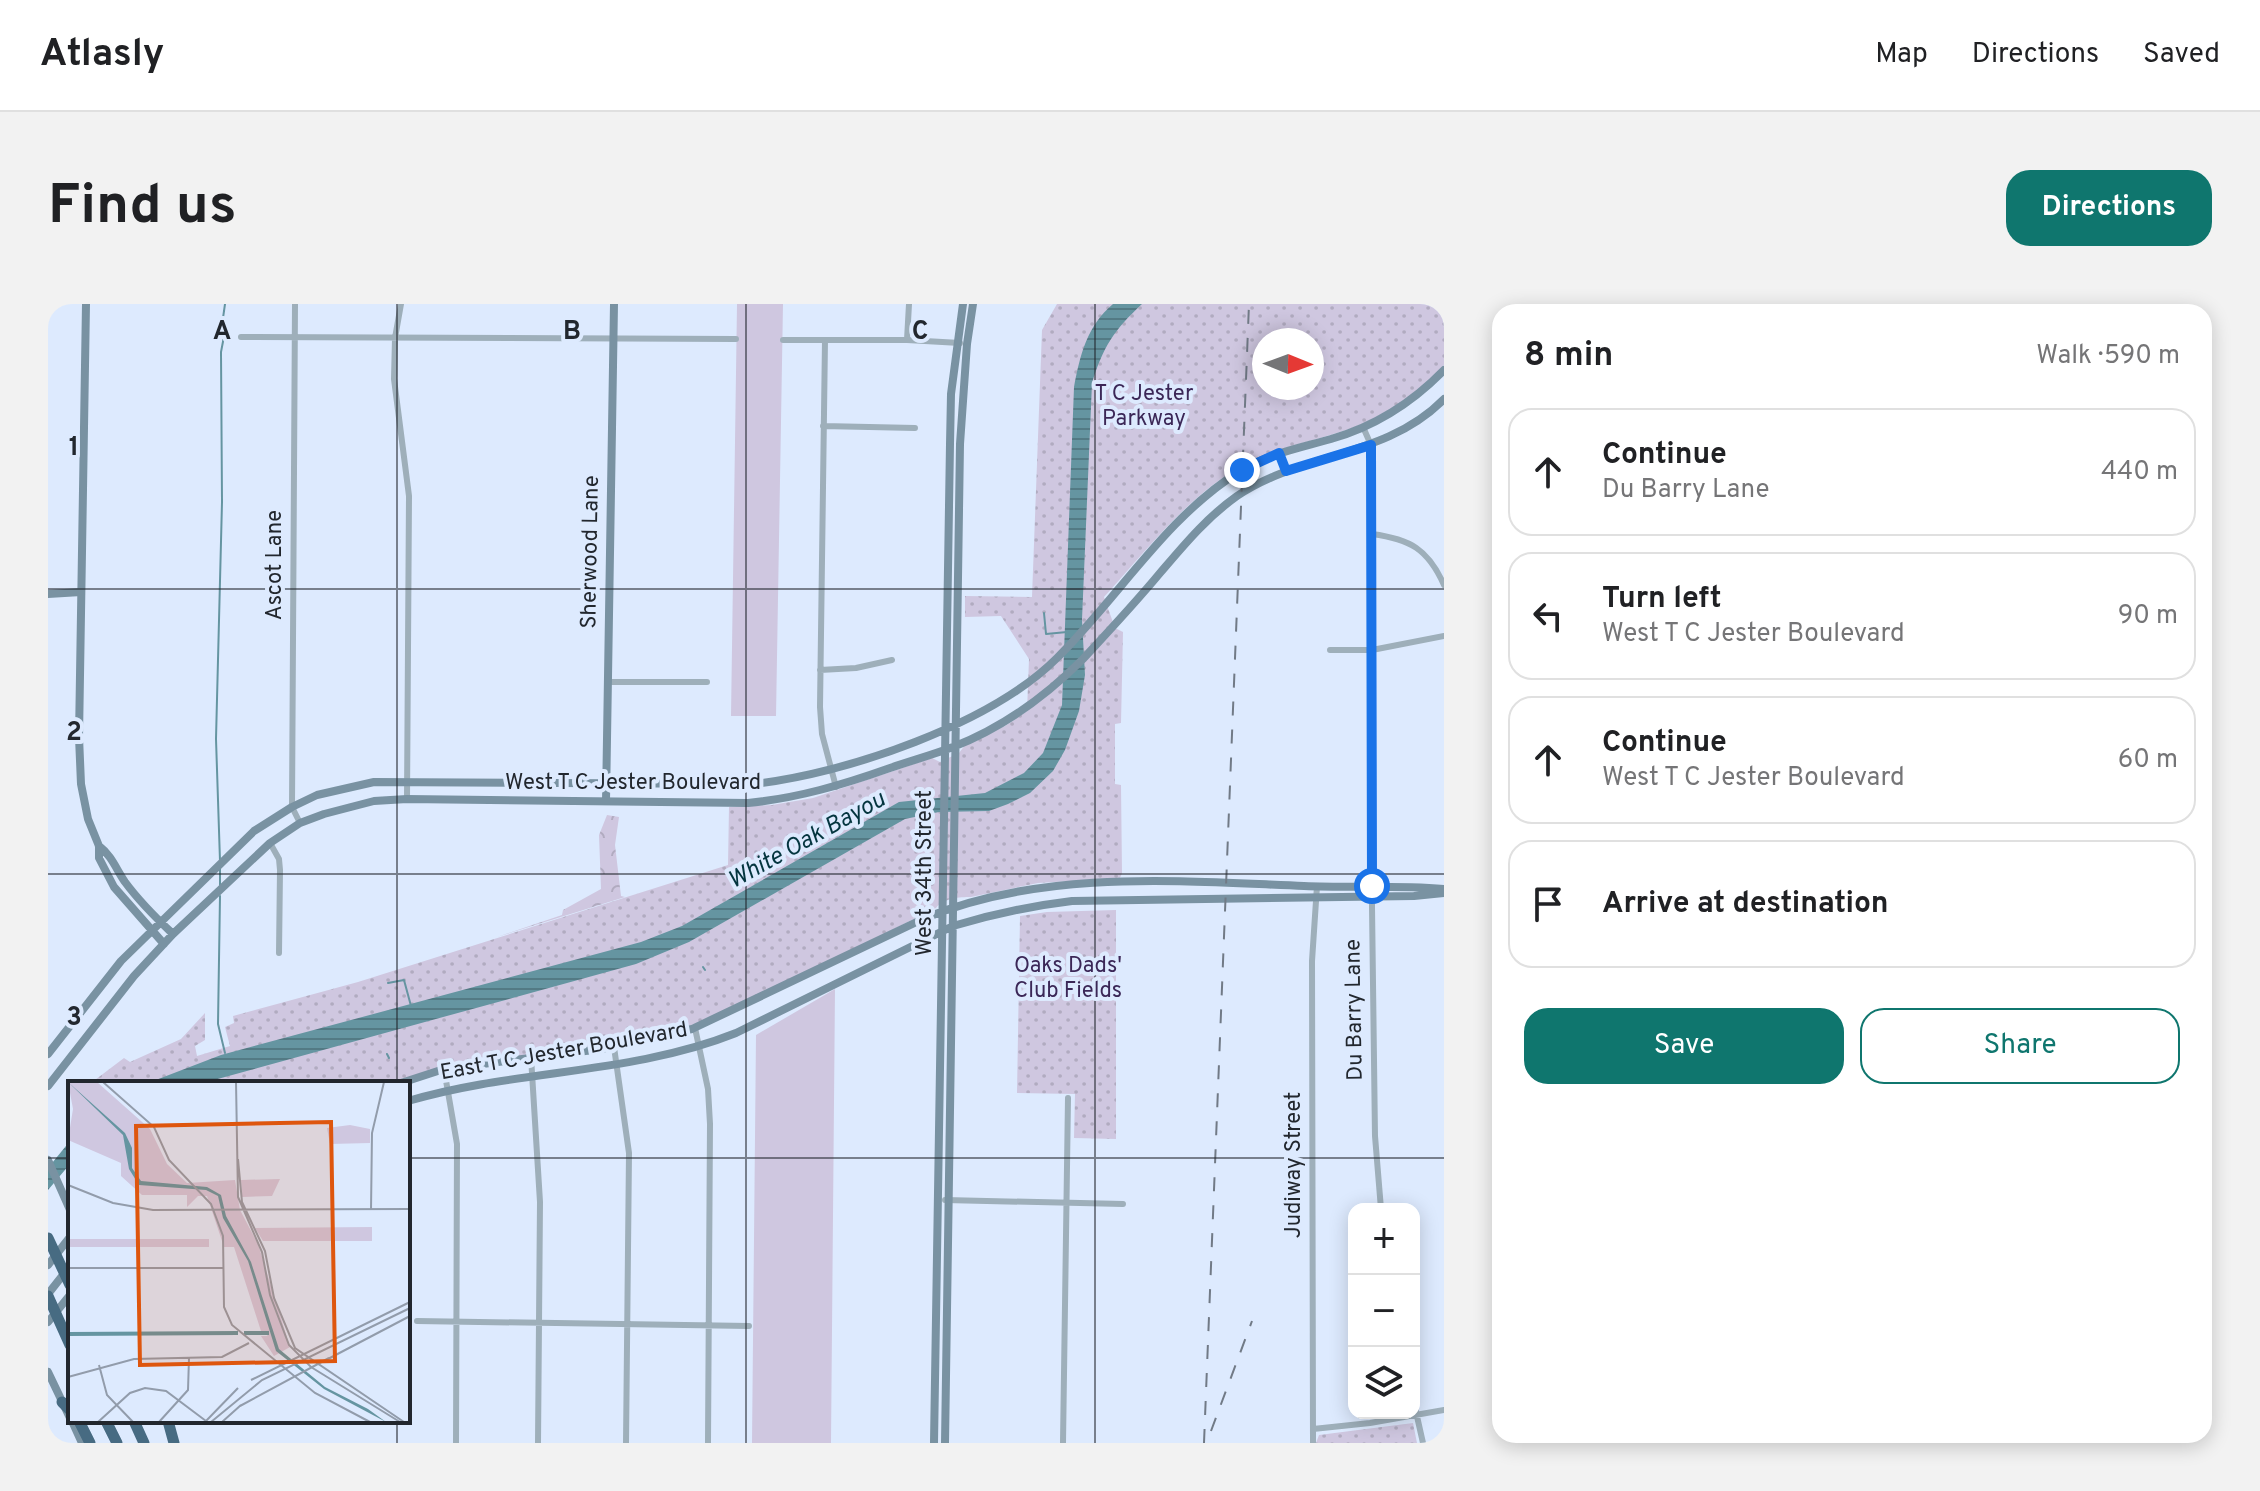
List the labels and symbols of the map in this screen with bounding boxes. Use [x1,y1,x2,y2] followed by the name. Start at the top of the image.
[213,316,231,349] text: A
[563,316,581,349] text: B
[912,316,928,349] text: C
[1252,328,1324,400] north arrow
[1095,381,1194,433] park label: T C Jester Parkway
[69,432,79,465] text: 1
[1224,452,1260,488] route end
[576,475,606,629] street label: Sherwood Lane
[262,510,289,620] street label: Ascot Lane
[66,717,82,750] text: 2
[505,770,761,797] street label: West T C Jester Boulevard
[723,785,892,897] water label: White Oak Bayou
[912,790,939,956] street label: West 34th Street
[1354,868,1390,904] route start
[1340,939,1370,1081] street label: Du Barry Lane
[1014,953,1122,1005] park label: Oaks Dads' Club Fields
[66,1002,82,1035] text: 3
[438,1017,690,1087] street label: East T C Jester Boulevard
[68,1081,410,1423] inset map
[1281,1092,1308,1238] street label: Judiway Street

